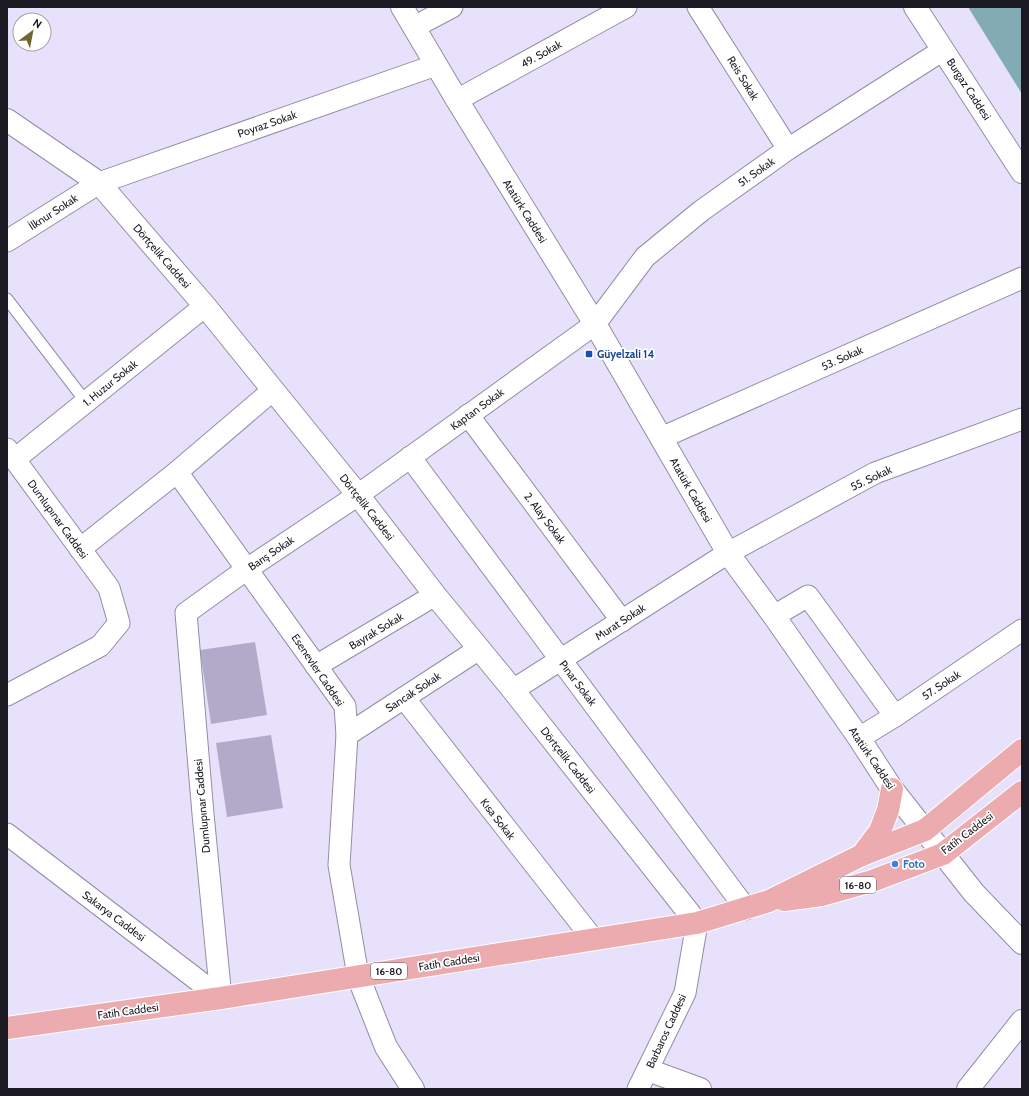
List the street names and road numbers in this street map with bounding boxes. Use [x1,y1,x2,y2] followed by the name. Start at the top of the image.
[518,37,564,71] street label: 49. Sokak
[724,54,762,103] street label: Reis Sokak
[944,55,994,123] street label: Burgaz Caddesi
[236,107,298,141] street label: Poyraz Sokak
[735,154,777,190] street label: 51. Sokak
[500,177,550,245] street label: Atatürk Caddesi
[26,191,80,233] street label: İlknur Sokak
[130,221,194,291] street label: Dörtçelik Caddesi
[819,343,865,373] street label: 53. Sokak
[80,357,140,409] street label: 1. Huzur Sokak
[448,385,507,433] street label: Kaptan Sokak
[667,455,715,525] street label: Atatürk Caddesi
[848,462,894,494] street label: 55. Sokak
[337,471,397,543] street label: Dörtçelik Caddesi
[25,477,91,561] street label: Dumlupınar Caddesi
[521,490,569,546] street label: 2. Alay Sokak
[245,533,297,573] street label: Barış Sokak
[592,601,648,643] street label: Murat Sokak
[346,609,406,653] street label: Bayrak Sokak
[289,631,347,709] street label: Esenevler Caddesi
[556,657,600,709] street label: Pınar Sokak
[919,667,963,703] street label: 57. Sokak
[383,669,443,715] street label: Sancak Sokak
[538,724,598,796] street label: Dörtçelik Caddesi
[846,724,898,792] street label: Atatürk Caddesi
[191,758,213,854] street label: Dumlupınar Caddesi
[477,796,519,843] street label: Kısa Sokak
[938,809,996,857] street label: Fatih Caddesi
[840,877,876,893] road number: 16-80
[80,888,148,944] street label: Sakarya Caddesi
[418,950,480,974] street label: Fatih Caddesi
[371,963,407,979] road number: 16-80
[643,992,689,1070] street label: Barbaros Caddesi
[97,1000,159,1022] street label: Fatih Caddesi

